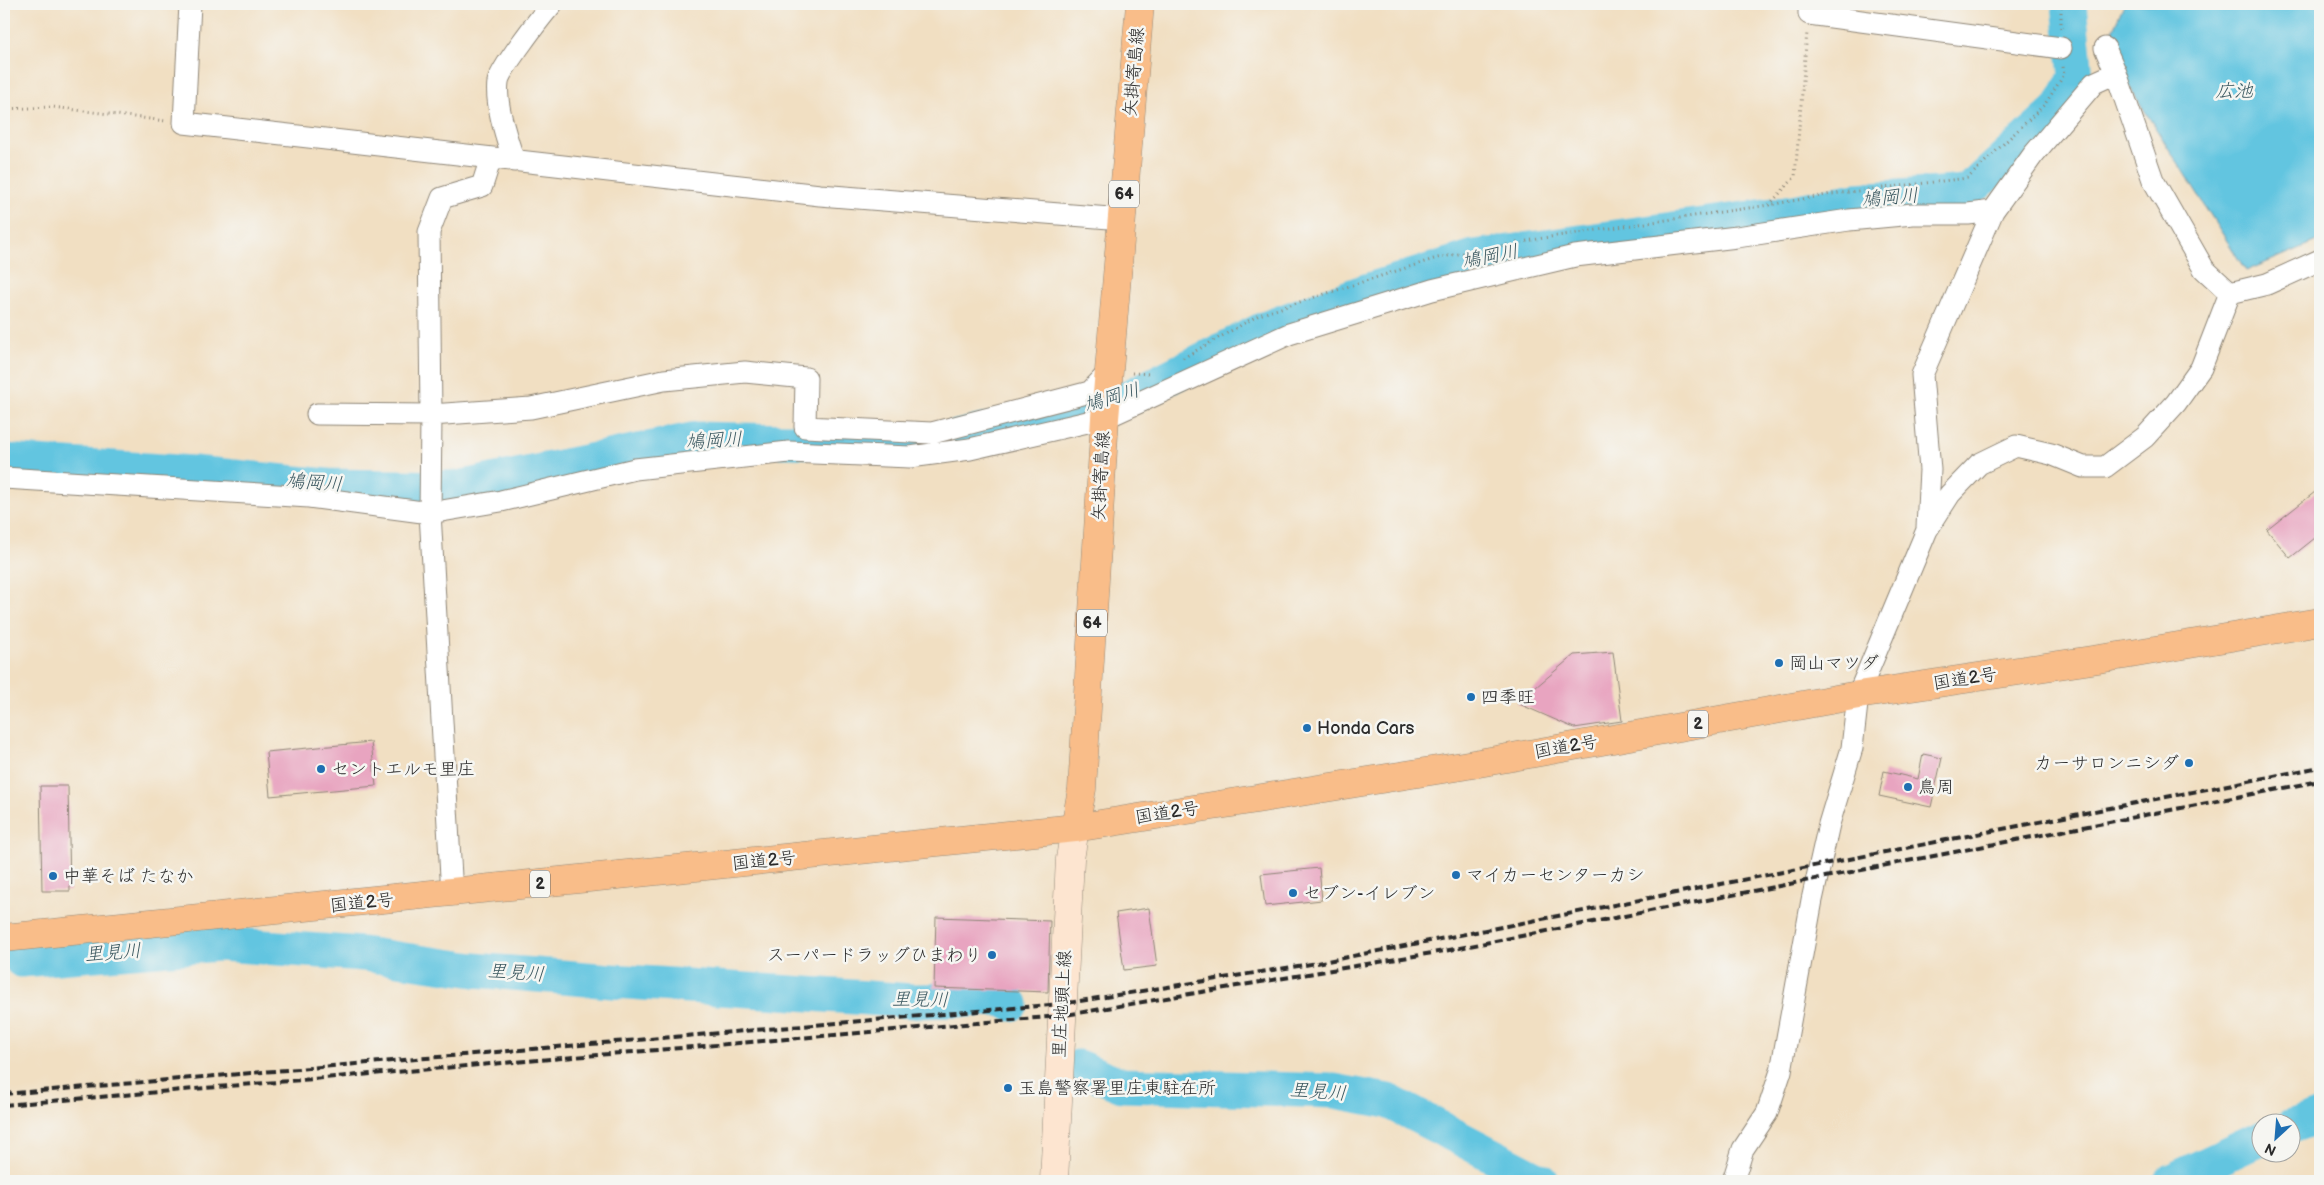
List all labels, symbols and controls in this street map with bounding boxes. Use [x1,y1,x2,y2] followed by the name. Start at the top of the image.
[1120,26,1148,118] street label: 矢掛寄島線
[2215,80,2254,103] water label: 広池
[1109,180,1139,208] road number: 64
[1861,184,1919,212] water label: 鳩岡川
[1460,240,1520,274] water label: 鳩岡川
[1081,379,1143,417] water label: 鳩岡川
[685,428,743,454] water label: 鳩岡川
[1088,431,1114,521] street label: 矢掛寄島線
[285,470,343,496] water label: 鳩岡川
[1077,610,1107,636] road number: 64
[1789,653,1879,674] place label: 岡山マツダ
[1773,657,1785,669] marker: 岡山マツダ
[1931,664,1999,694] street label: 国道2号
[1481,687,1535,708] place label: 四季旺
[1465,691,1477,703] marker: 四季旺
[1688,711,1708,738] road number: 2
[1317,718,1414,739] place label: Honda Cars
[1301,722,1313,734] marker: Honda Cars
[1532,731,1600,763] street label: 国道2号
[2034,753,2179,774] place label: カーサロンニシダ
[2183,757,2195,769] marker: カーサロンニシダ
[331,759,475,780] place label: セントエルモ里庄
[315,763,327,775] marker: セントエルモ里庄
[1918,777,1954,798] place label: 鳥周
[1902,781,1914,793] marker: 鳥周
[1133,798,1201,828] street label: 国道2号
[731,847,797,875] street label: 国道2号
[1466,865,1645,886] place label: マイカーセンターカシ
[63,866,194,887] place label: 中華そば たなか
[1450,869,1462,881] marker: マイカーセンターカシ
[47,870,59,882] marker: 中華そば たなか
[530,871,550,898] road number: 2
[1303,883,1436,904] place label: セブン-イレブン
[1287,887,1299,899] marker: セブン-イレブン
[329,889,395,917] street label: 国道2号
[84,940,142,966] water label: 里見川
[767,945,982,966] place label: スーパードラッグひまわり
[986,949,998,961] marker: スーパードラッグひまわり
[1049,950,1075,1058] street label: 里庄地頭上線
[487,960,545,986] water label: 里見川
[891,988,949,1012] water label: 里見川
[1018,1078,1216,1099] place label: 玉島警察署里庄東駐在所
[1289,1079,1347,1105] water label: 里見川
[1002,1082,1014,1094] marker: 玉島警察署里庄東駐在所
[2252,1112,2302,1162] north arrow
[2262,1139,2279,1159] text: N

